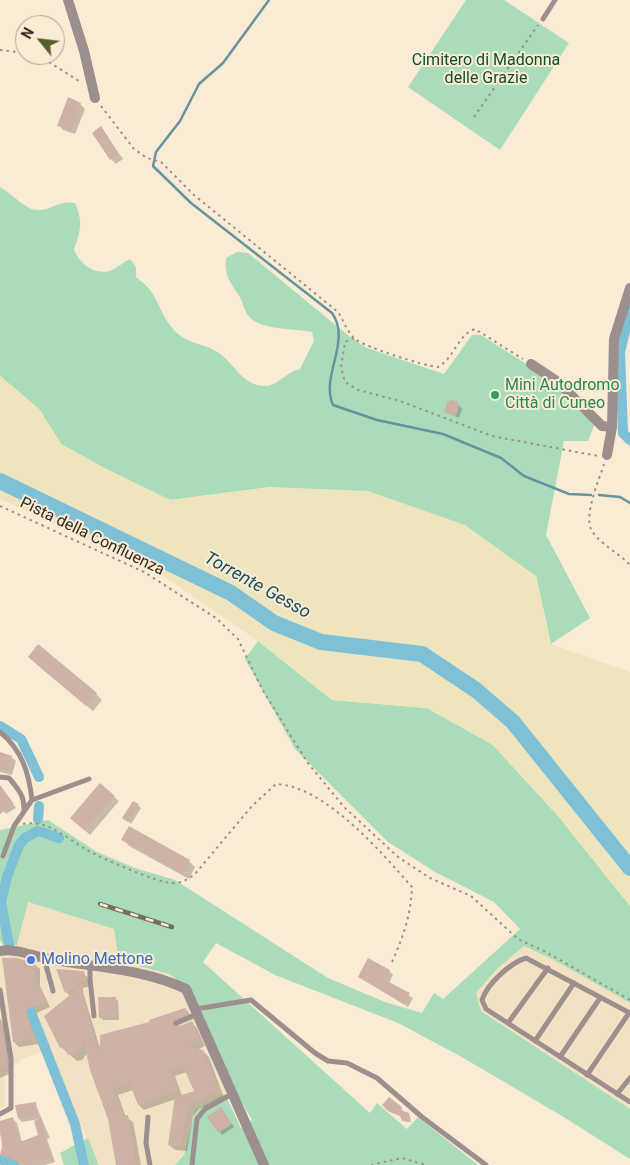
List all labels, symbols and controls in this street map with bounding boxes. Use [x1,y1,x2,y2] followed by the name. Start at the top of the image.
[15,15,65,65] north arrow
[18,25,37,41] text: N
[412,51,560,89] park label: Cimitero di Madonna delle Grazie
[505,376,620,414] place label: Mini Autodromo Città di Cuneo
[489,389,501,401] marker: Mini Autodromo Città di Cuneo
[17,494,167,580] street label: Pista della Confluenza
[200,548,314,624] water label: Torrente Gesso
[41,950,153,970] place label: Molino Mettone
[25,954,37,966] marker: Molino Mettone

